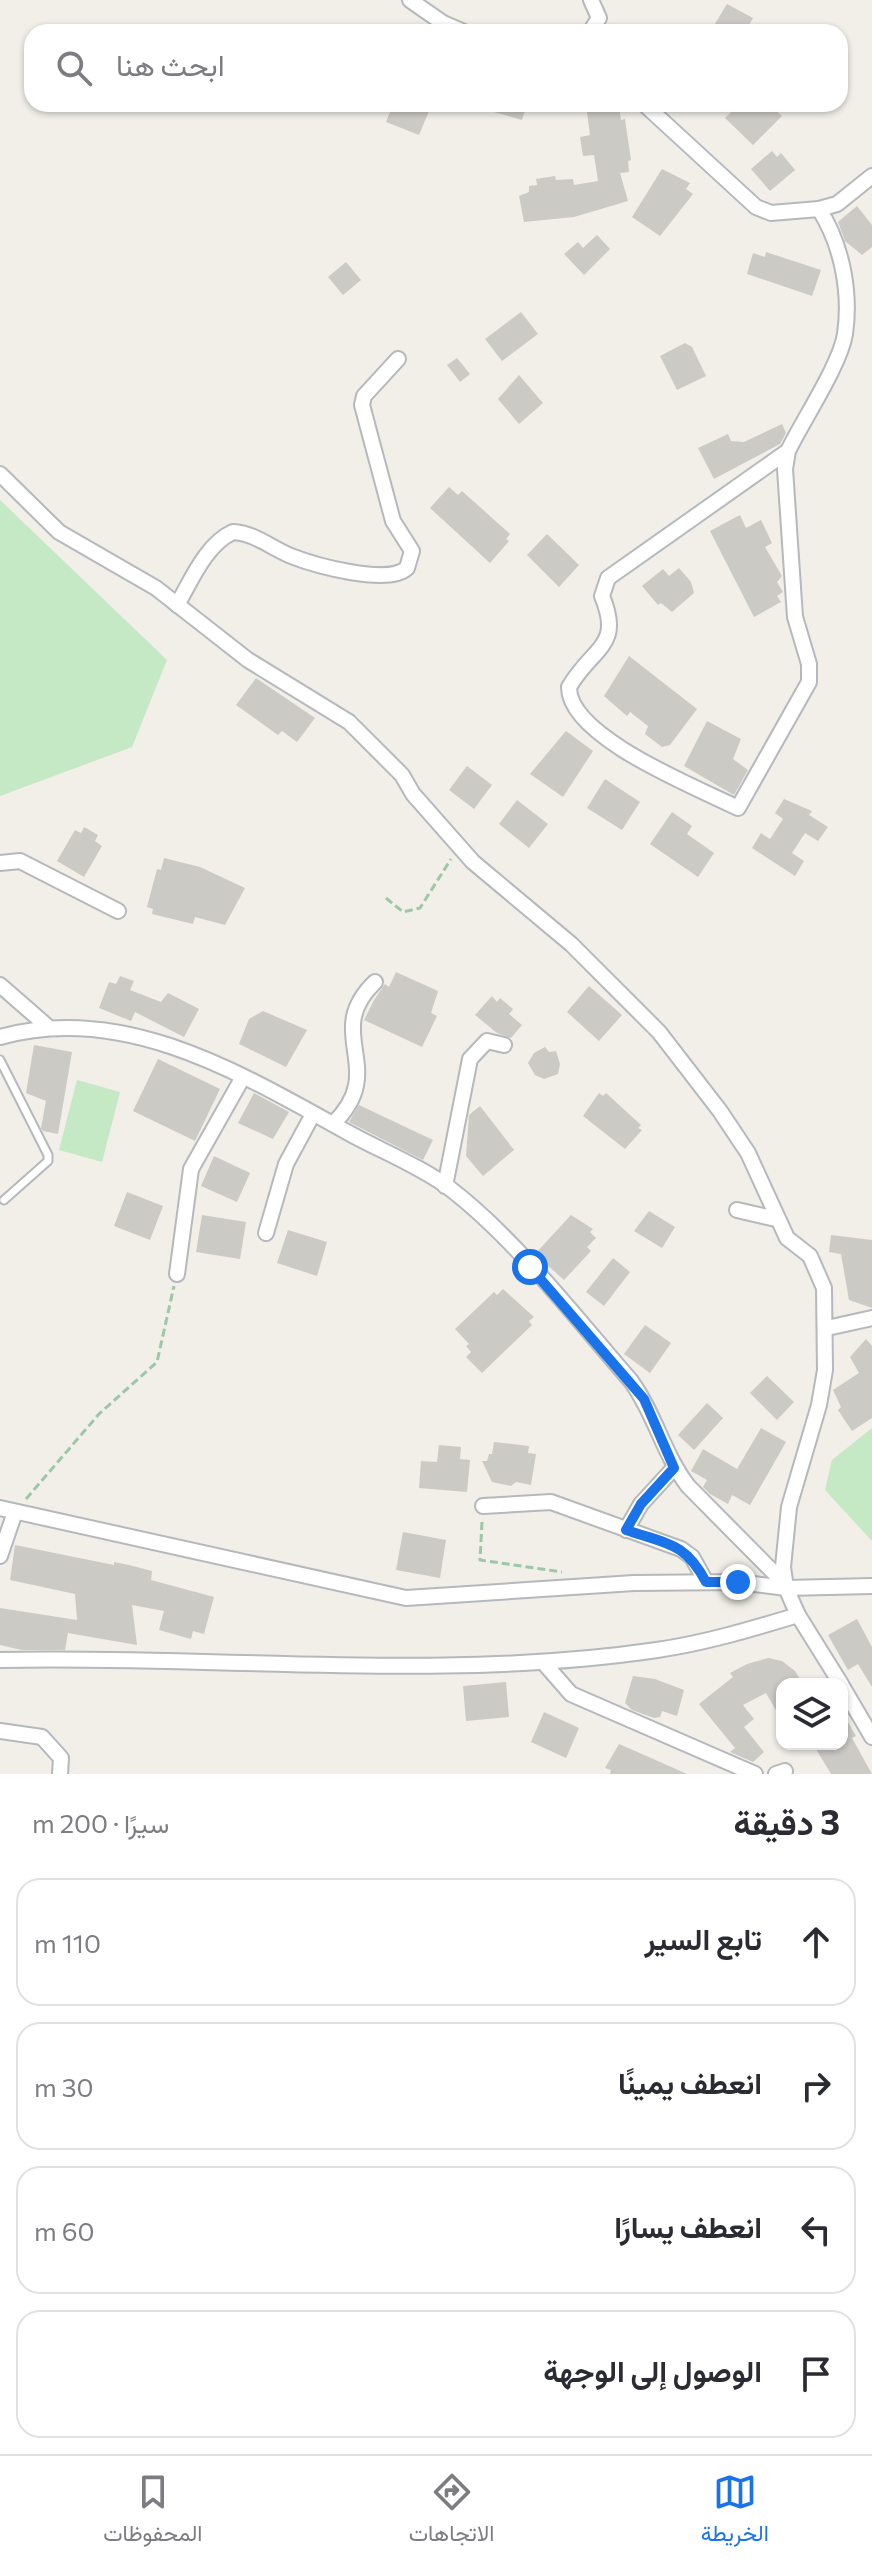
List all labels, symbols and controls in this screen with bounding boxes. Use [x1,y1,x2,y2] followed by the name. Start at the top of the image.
[24,24,848,112] search box
[116,45,225,82] text: ابحث هنا
[52,46,96,90] icon: search
[512,1249,548,1285] route start
[720,1564,756,1600] route end
[776,1678,848,1750] map controls
[776,1678,848,1750] button: layers
[734,1800,840,1842] text: 3 دقيقة
[32,1807,169,1838] text: سيرًا · 200 m
[644,1919,762,1956] text: تابع السير
[794,1920,838,1964] icon: ahead
[34,1927,101,1958] text: 110 m
[618,2063,762,2100] text: انعطف يمينًا
[794,2064,838,2108] icon: right
[34,2071,93,2102] text: 30 m
[614,2207,762,2244] text: انعطف يسارًا
[794,2208,838,2252] icon: left
[34,2215,94,2246] text: 60 m
[543,2351,762,2388] text: الوصول إلى الوجهة
[794,2352,838,2396] icon: arrive
[103,2470,202,2553] tab: المحفوظات
[409,2470,494,2553] tab: الاتجاهات
[701,2470,769,2553] tab: الخريطة

